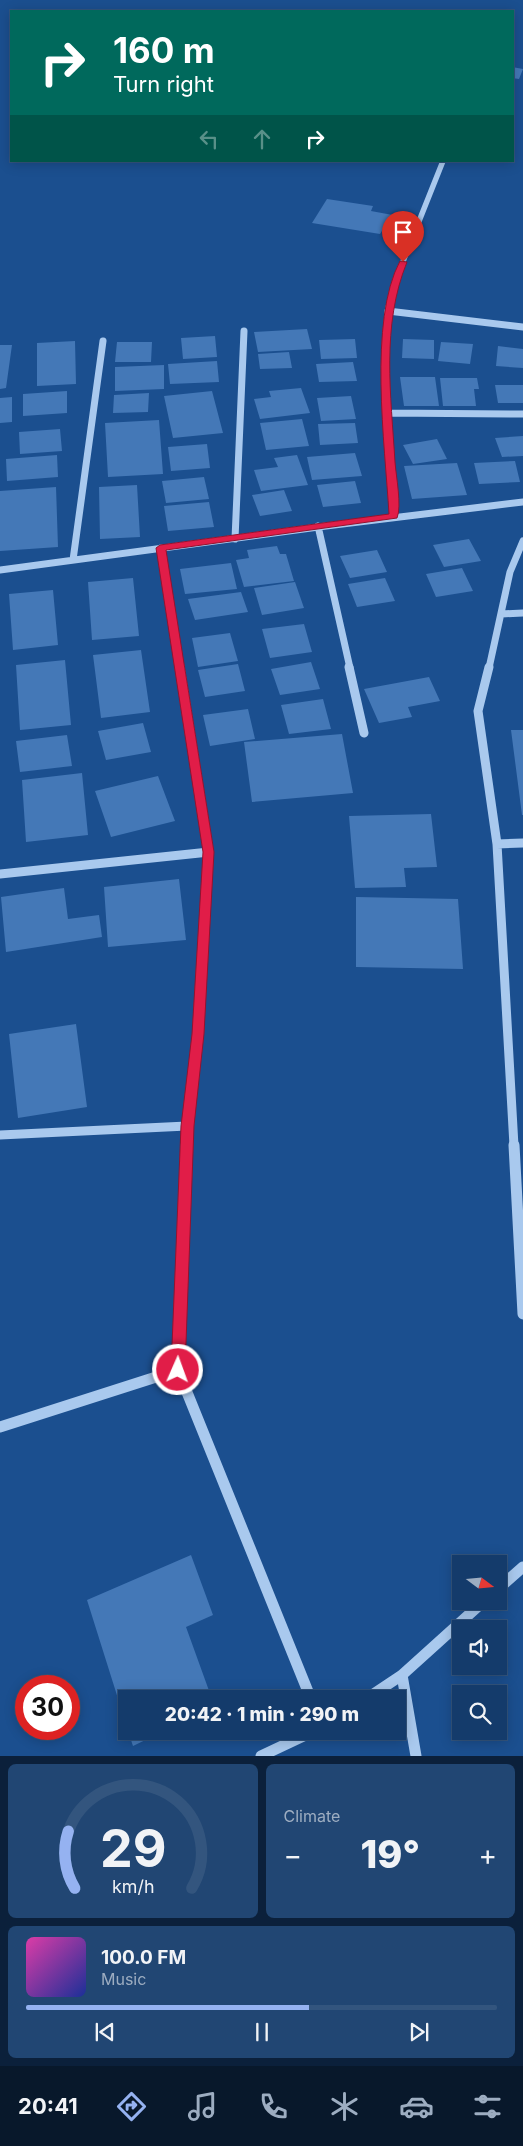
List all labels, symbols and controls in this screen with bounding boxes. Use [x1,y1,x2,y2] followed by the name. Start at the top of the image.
[113,29,215,71] text: 160 m
[30,30,95,95] icon: right
[113,71,214,97] text: Turn right
[195,125,223,153] icon: left
[248,125,276,153] icon: ahead
[301,125,329,153] icon: right
[382,211,424,262] pin
[389,218,417,246] icon: arrive
[151,1343,203,1395] position arrow
[452,1555,508,1610] north arrow
[452,1555,507,1740] map controls
[452,1620,507,1675] button: sound
[15,1675,80,1740] speed limit sign: 30
[452,1685,507,1740] button: search
[165,1703,359,1726] text: 20:42 · 1 min · 290 m
[284,1806,340,1826] text: Climate
[99,1817,166,1880] text: 29
[361,1831,420,1877] text: 19°
[284,1838,302,1872] text: −
[478,1838,497,1872] text: +
[112,1876,154,1897] text: km/h
[101,1946,186,1969] text: 100.0 FM
[101,1969,146,1989] text: Music
[91,2018,119,2046] icon: previous
[248,2018,276,2046] icon: pause
[405,2018,433,2046] icon: next
[114,2089,149,2124] icon: directions
[185,2089,220,2124] icon: music
[256,2089,291,2124] icon: phone
[327,2089,362,2124] icon: climate
[399,2089,434,2124] icon: car
[470,2089,505,2124] icon: filters
[18,2093,78,2119] text: 20:41

